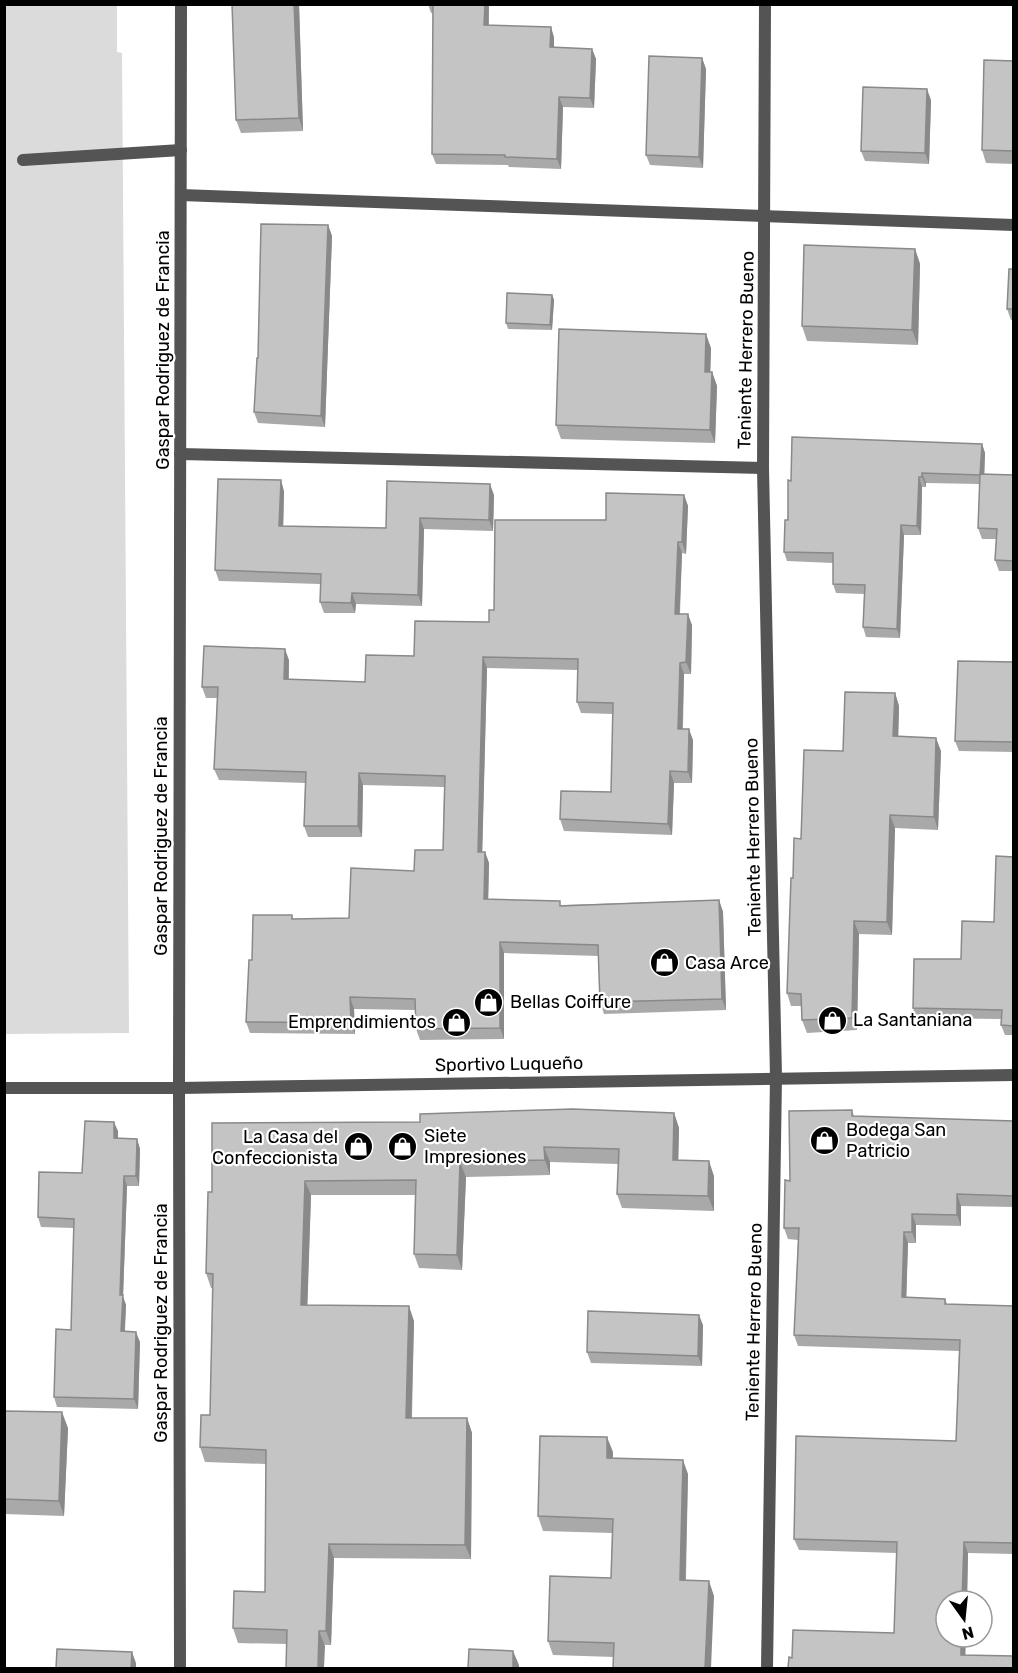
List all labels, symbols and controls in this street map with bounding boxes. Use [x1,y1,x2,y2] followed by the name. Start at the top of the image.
[152,230,174,470] street label: Gaspar Rodriguez de Francia
[733,251,759,449] street label: Teniente Herrero Bueno
[150,716,172,956] street label: Gaspar Rodriguez de Francia
[740,738,766,936] street label: Teniente Herrero Bueno
[648,947,680,979] shop icon: Casa Arce
[685,952,769,974] place label: Casa Arce
[473,986,505,1018] shop icon: Bellas Coiffure
[510,991,631,1013] place label: Bellas Coiffure
[816,1004,848,1036] shop icon: La Santaniana
[441,1006,473,1038] shop icon: Emprendimientos
[853,1009,972,1031] place label: La Santaniana
[288,1011,436,1033] place label: Emprendimientos
[435,1052,583,1076] street label: Sportivo Luqueño
[846,1119,946,1162] place label: Bodega San Patricio
[809,1124,841,1156] shop icon: Bodega San Patricio
[424,1125,526,1168] place label: Siete Impresiones
[212,1126,338,1169] place label: La Casa del Confeccionista
[387,1130,419,1162] shop icon: Siete Impresiones
[343,1131,375,1163] shop icon: La Casa del Confeccionista
[150,1203,172,1443] street label: Gaspar Rodriguez de Francia
[741,1223,767,1421] street label: Teniente Herrero Bueno
[934,1589,994,1649] north arrow
[960,1622,976,1644] text: N

